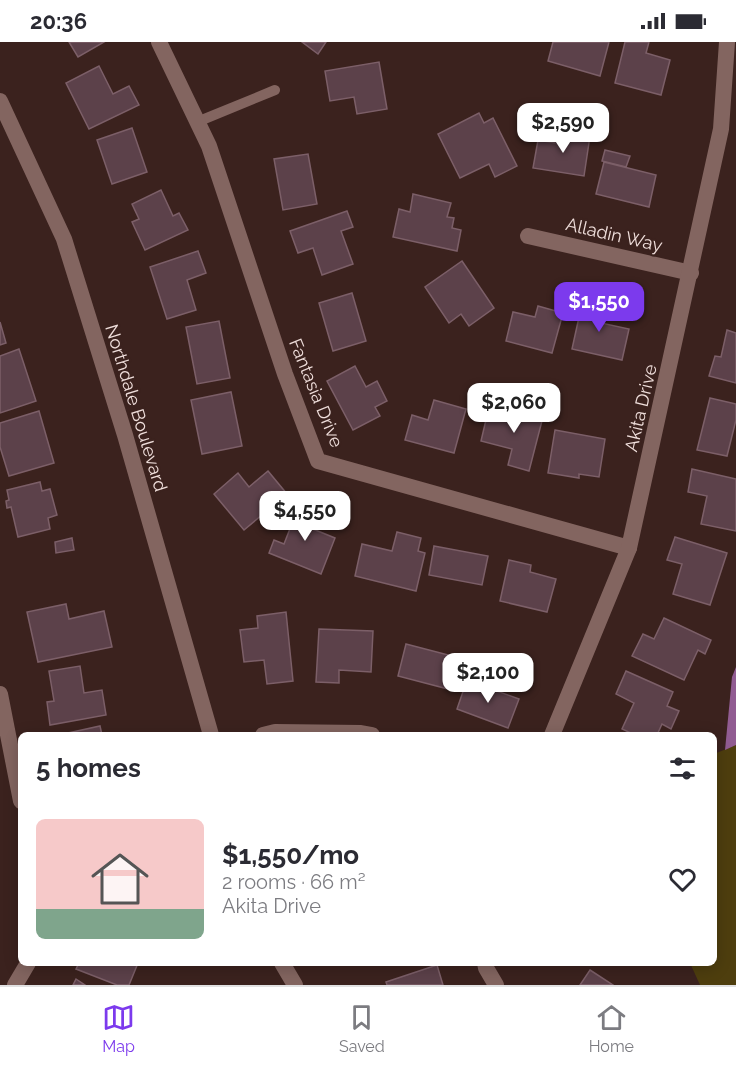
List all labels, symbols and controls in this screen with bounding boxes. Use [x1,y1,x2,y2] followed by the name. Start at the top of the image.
[30,8,87,34] text: 20:36
[514,103,612,154] pin: $2,590
[531,110,595,134] text: $2,590
[564,213,665,256] street label: Alladin Way
[550,282,648,333] pin: $1,550
[568,289,630,313] text: $1,550
[101,322,172,494] street label: Northdale Boulevard
[285,335,348,451] street label: Fantasia Drive
[620,362,661,454] street label: Akita Drive
[465,383,563,434] pin: $2,060
[481,390,547,414] text: $2,060
[256,491,354,542] pin: $4,550
[273,498,337,522] text: $4,550
[439,653,537,704] pin: $2,100
[456,660,520,684] text: $2,100
[666,752,699,785] icon: filters
[36,753,141,783] text: 5 homes
[222,840,359,870] text: $1,550/mo
[84,843,156,915] icon: home
[666,863,699,896] icon: heart
[222,870,365,894] text: 2 rooms · 66 m²
[222,894,321,918] text: Akita Drive
[102,1001,135,1056] tab: Map
[339,1001,385,1056] tab: Saved
[589,1001,634,1056] tab: Home

